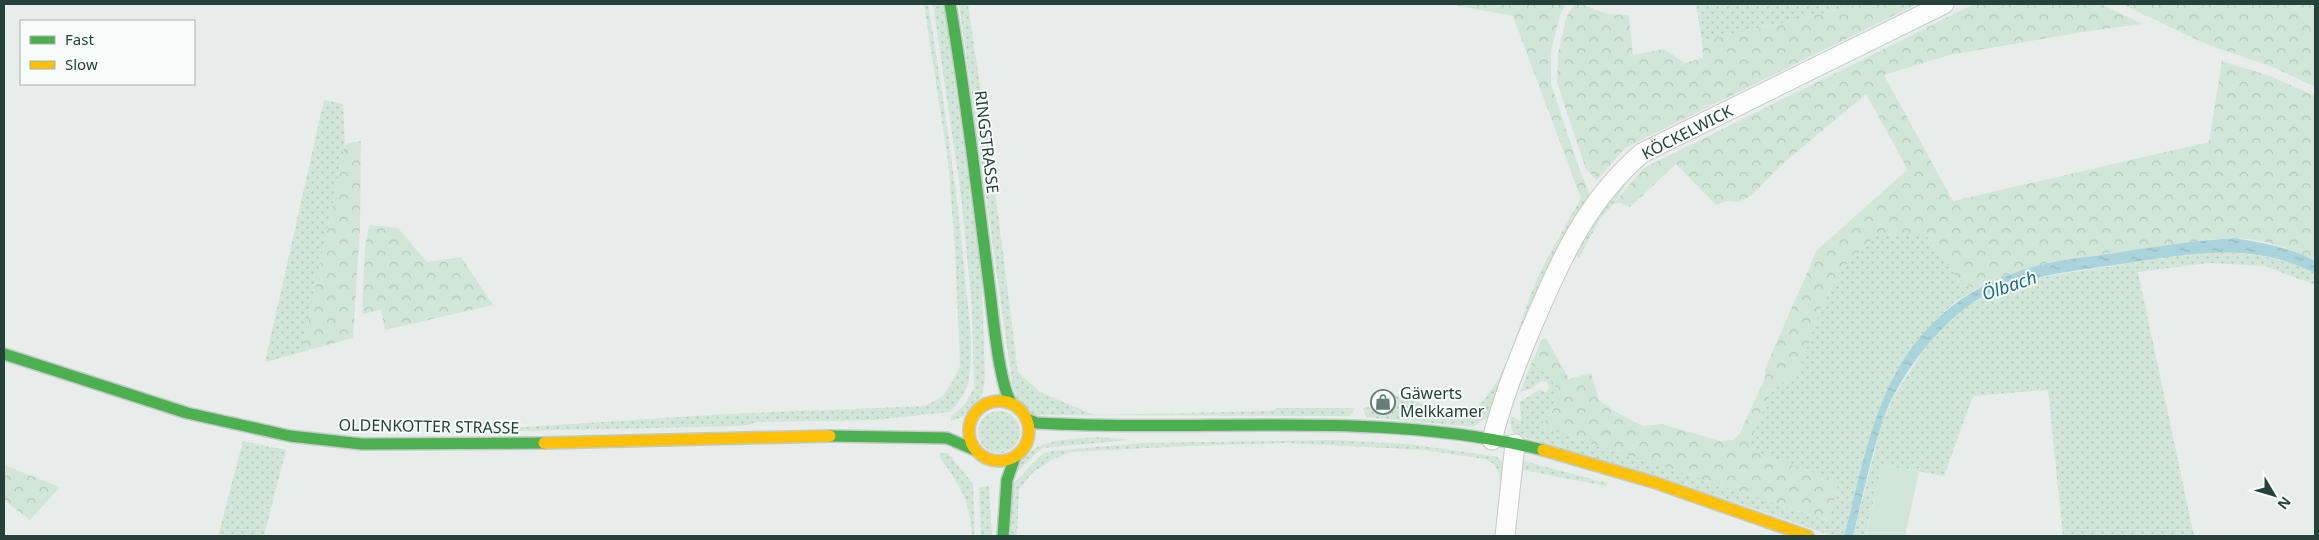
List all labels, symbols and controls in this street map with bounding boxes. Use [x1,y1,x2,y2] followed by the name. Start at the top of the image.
[20,20,195,85] legend
[65,29,94,49] text: Fast
[65,54,98,74] text: Slow
[970,89,1004,195] street label: RINGSTRASSE
[1638,100,1736,164] street label: KÖCKELWICK
[1978,264,2040,306] water label: Ölbach
[1400,382,1485,422] place label: Gäwerts Melkkamer
[1370,389,1396,415] shop icon: Gäwerts Melkkamer
[338,413,520,439] street label: OLDENKOTTER STRASSE
[2249,470,2299,520] north arrow
[2274,493,2296,514] text: N

